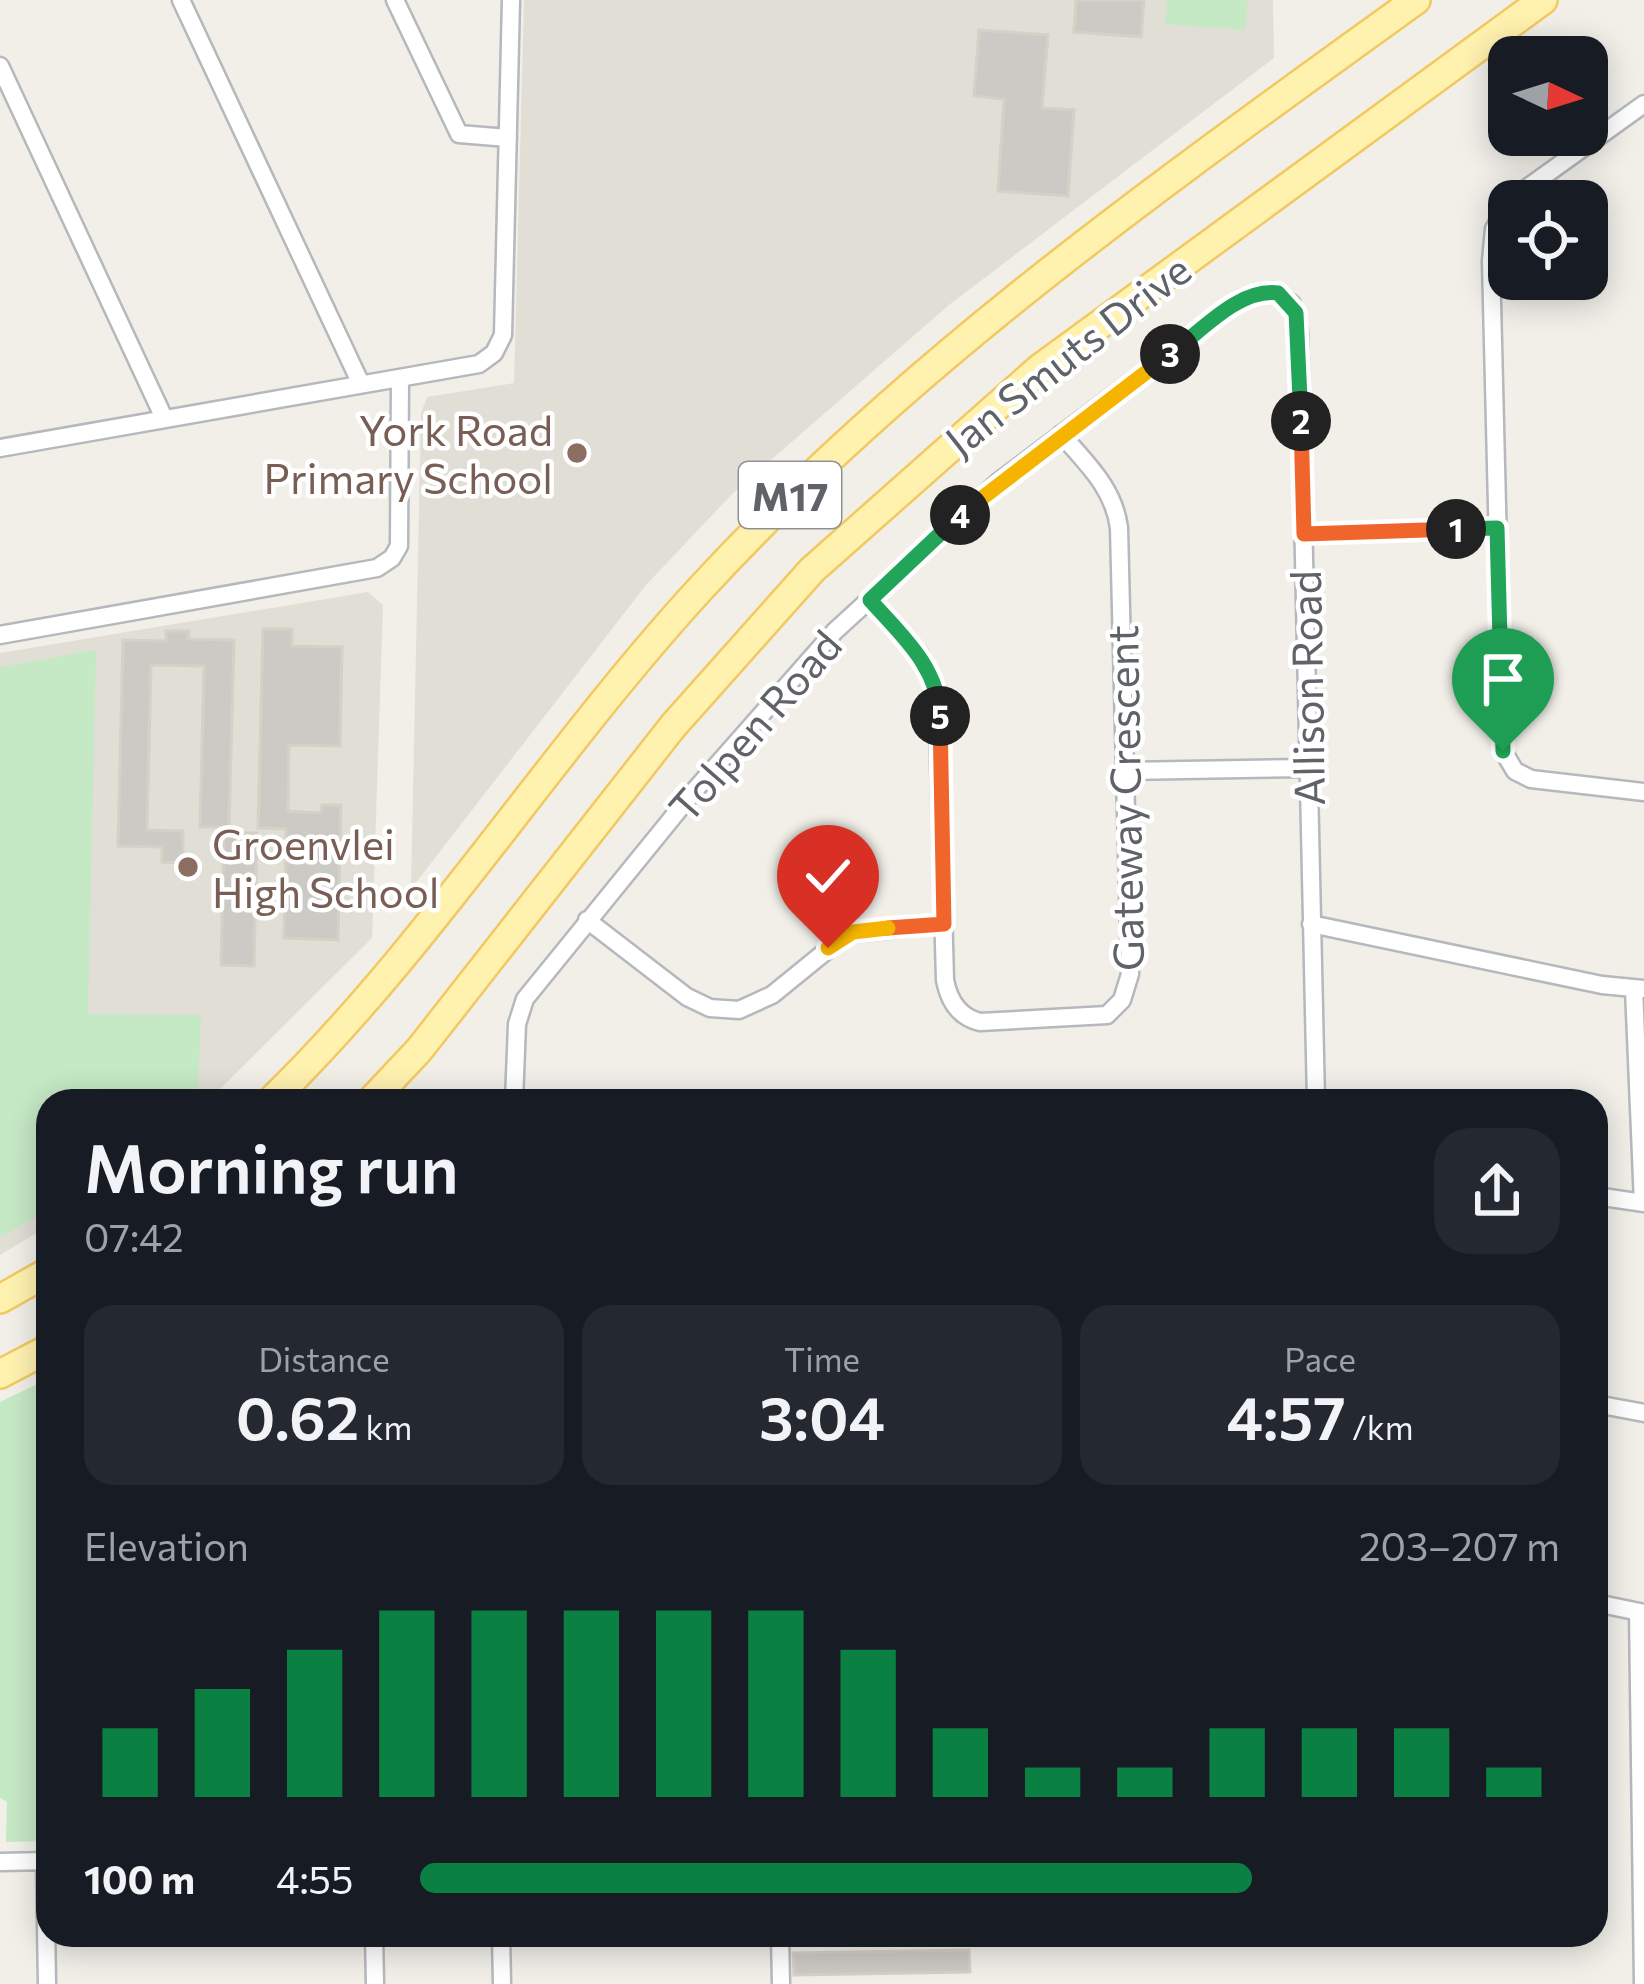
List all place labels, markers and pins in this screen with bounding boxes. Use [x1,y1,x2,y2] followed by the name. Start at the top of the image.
[1140,324,1200,384] pin: 3
[1271,391,1331,451] pin: 2
[264,403,553,503] place label: York Road Primary School
[564,440,590,466] marker: York Road Primary School
[930,485,990,545] pin: 4
[1426,499,1486,559] pin: 1
[1452,628,1554,751] pin
[910,686,970,746] pin: 5
[212,817,439,917] place label: Groenvlei High School
[777,825,879,948] pin
[175,854,201,880] marker: Groenvlei High School

